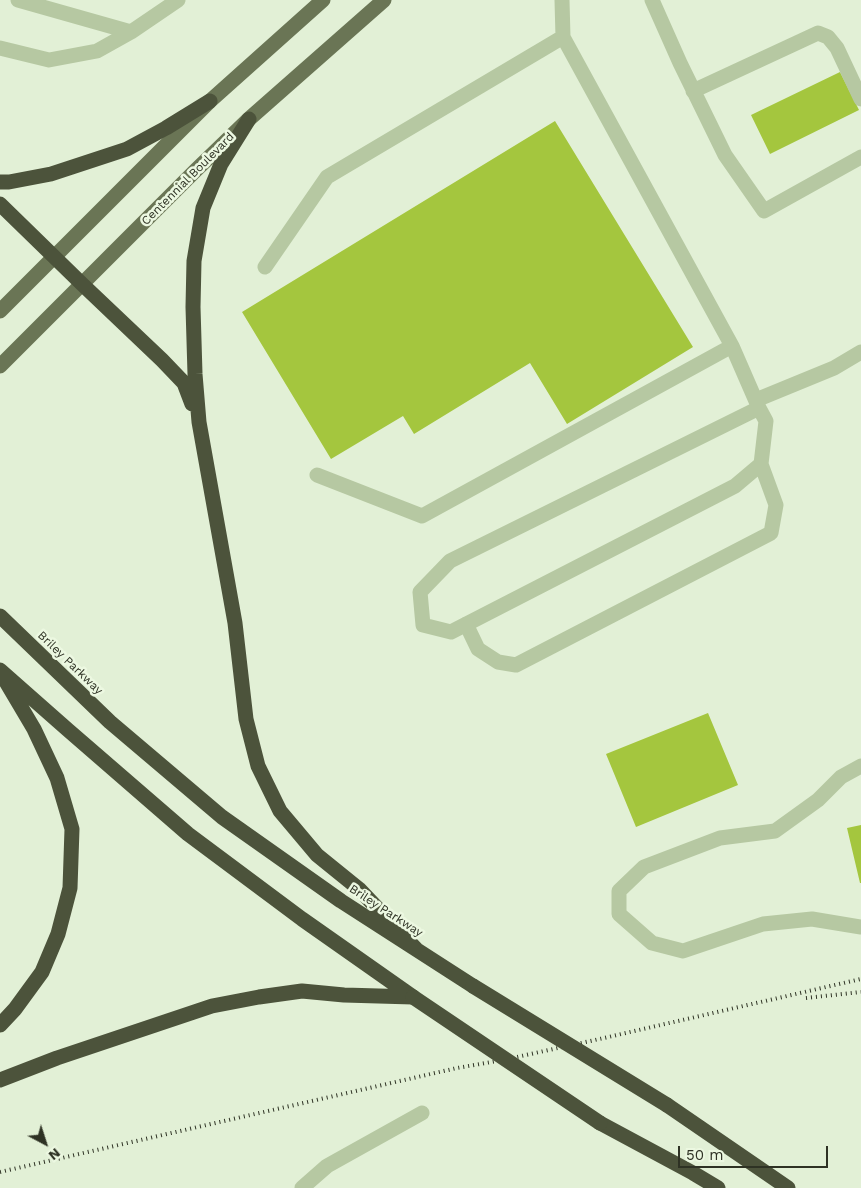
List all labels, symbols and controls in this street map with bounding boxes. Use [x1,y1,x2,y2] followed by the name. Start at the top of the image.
[139,130,237,228] street label: Centennial Boulevard
[34,628,106,698] street label: Briley Parkway
[346,882,426,940] street label: Briley Parkway
[20,1118,70,1168] north arrow
[681,1136,831,1168] scale bar
[46,1145,64,1164] text: N
[686,1146,723,1164] text: 50 m

